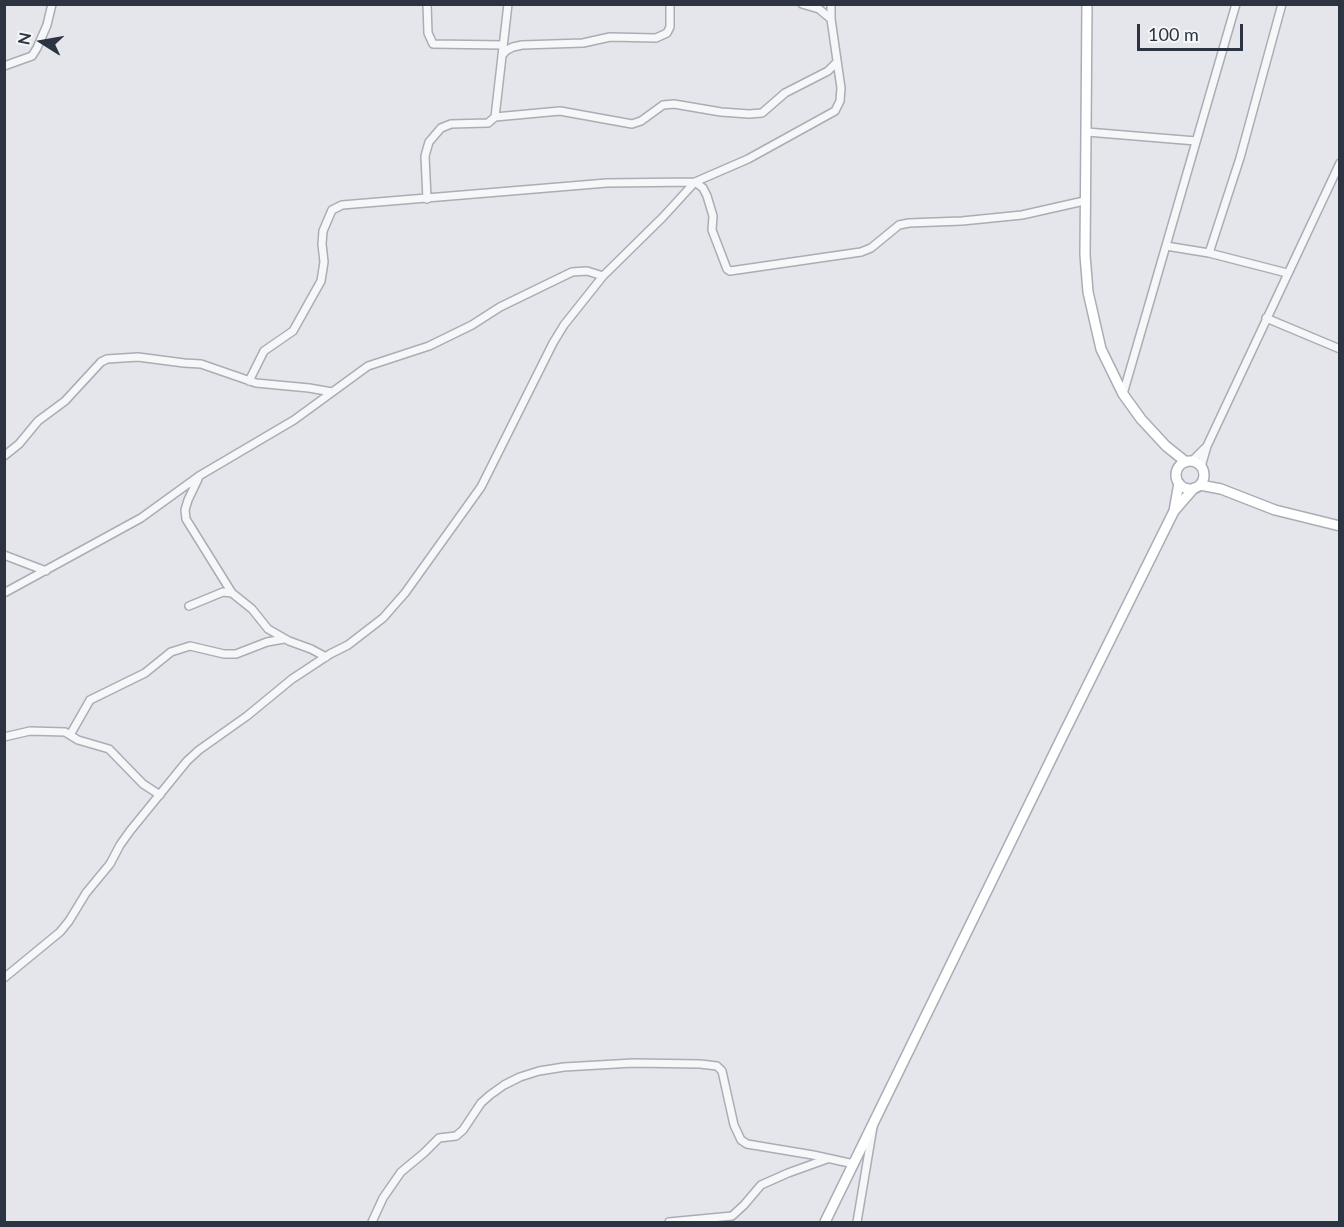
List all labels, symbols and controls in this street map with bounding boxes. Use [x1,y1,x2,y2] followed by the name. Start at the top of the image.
[12,12,72,72] north arrow
[1140,12,1246,50] scale bar
[1148,23,1199,45] text: 100 m
[13,31,34,46] text: N

